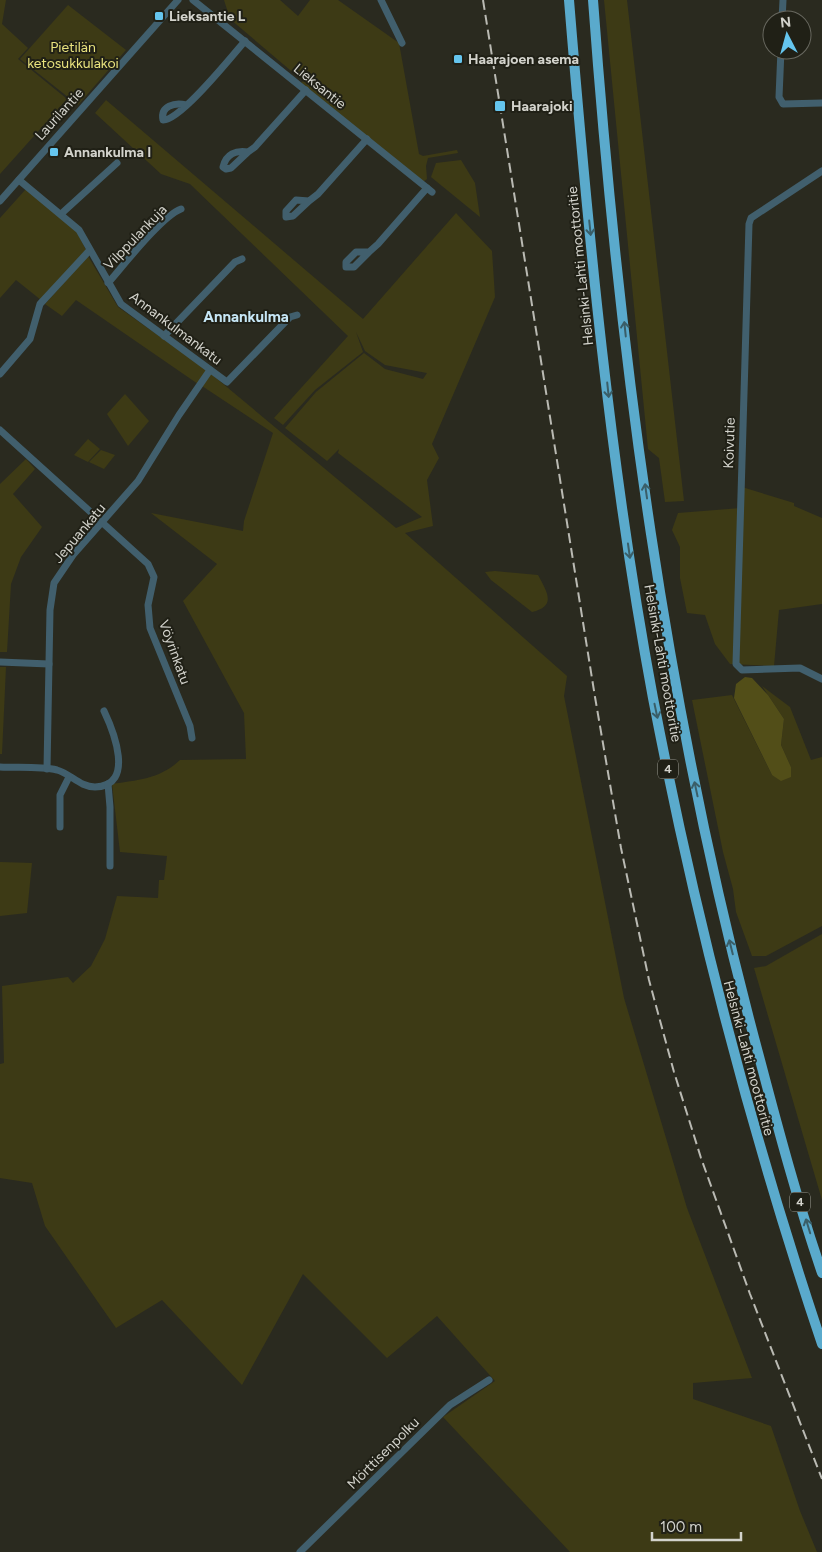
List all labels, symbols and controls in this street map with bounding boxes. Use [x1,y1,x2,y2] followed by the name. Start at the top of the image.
[169,8,246,25] place label: Lieksantie L
[153,10,165,22] marker: Lieksantie L
[762,10,812,60] north arrow
[779,14,792,32] text: N
[27,39,119,72] park label: Pietilän ketosukkulakoi
[468,51,579,68] place label: Haarajoen asema
[452,53,464,65] marker: Haarajoen asema
[290,60,350,113] street label: Lieksantie
[31,84,87,144] street label: Laurilantie
[511,98,573,115] place label: Haarajoki
[493,99,507,113] marker: Haarajoki
[64,144,151,161] place label: Annankulma I
[48,146,60,158] marker: Annankulma I
[564,185,597,346] street label: Helsinki-Lahti moottoritie
[100,201,171,273] street label: Vilppulankuja
[585,220,595,236] one-way arrow
[126,288,225,369] street label: Annankulmankatu
[203,308,289,326] district label: Annankulma
[620,322,630,338] one-way arrow
[603,382,613,398] one-way arrow
[720,417,739,469] street label: Koivutie
[640,483,650,499] one-way arrow
[49,500,109,567] street label: Jepuankatu
[625,543,635,559] one-way arrow
[640,583,685,744] street label: Helsinki-Lahti moottoritie
[155,618,194,687] street label: Vöyrinkatu
[652,703,661,719] one-way arrow
[658,760,678,779] road number: 4
[691,781,700,797] one-way arrow
[726,940,735,956] one-way arrow
[720,979,778,1138] street label: Helsinki-Lahti moottoritie
[790,1192,810,1212] road number: 4
[802,1219,812,1235] one-way arrow
[344,1414,423,1493] street label: Mörttisenpolku
[652,1510,741,1542] scale bar
[660,1518,702,1536] text: 100 m

